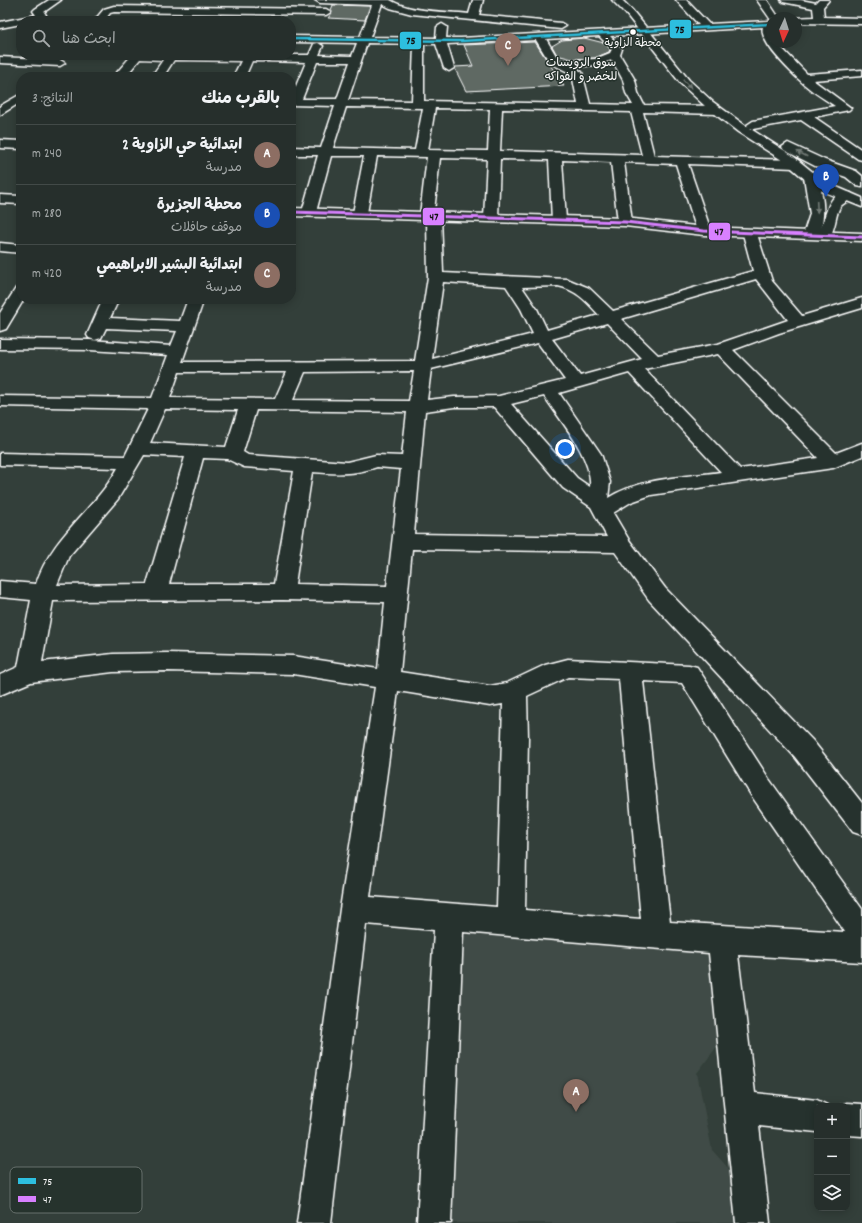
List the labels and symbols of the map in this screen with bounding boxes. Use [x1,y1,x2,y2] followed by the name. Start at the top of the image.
[766,12,802,48] north arrow
[669,19,692,39] line badge: 75
[675,23,685,39] text: 75
[628,27,638,37] marker: محطة الزاوية
[399,31,422,50] line badge: 75
[495,33,521,66] pin: C
[406,34,416,50] text: 75
[604,36,662,52] place label: محطة الزاوية
[576,44,586,54] marker: سوق الرويسات للخضر و الفواكه
[545,55,617,86] place label: سوق الرويسات للخضر و الفواكه
[682,79,692,89] one-way arrow
[796,151,808,157] one-way arrow
[813,164,839,197] pin: B
[813,201,820,213] one-way arrow
[422,207,445,226] line badge: 47
[430,210,439,226] text: 47
[708,222,731,241] line badge: 47
[715,225,724,241] text: 47
[555,439,575,459] your location
[563,1079,589,1112] pin: A
[10,1167,142,1213] legend
[43,1175,52,1191] text: 75
[43,1193,52,1209] text: 47

